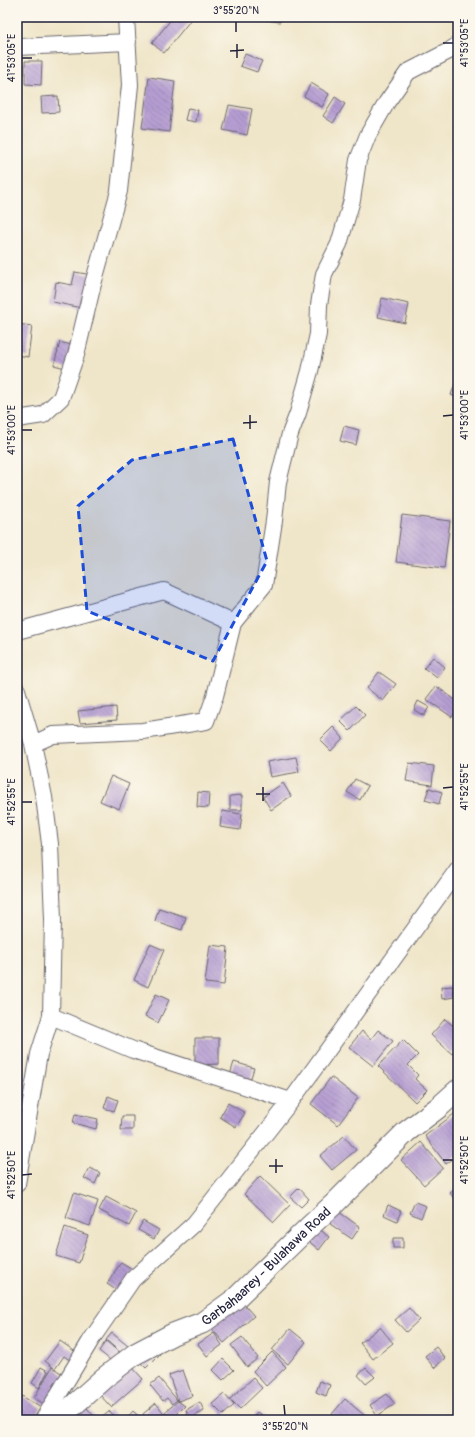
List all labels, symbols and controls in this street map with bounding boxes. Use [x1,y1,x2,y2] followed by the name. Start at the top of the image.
[213,5,259,17] text: 3°55'20"N
[459,19,471,67] text: 41°53'05"E
[6,34,18,82] text: 41°53'05"E
[459,390,471,440] text: 41°53'00"E
[6,405,18,455] text: 41°53'00"E
[459,763,471,811] text: 41°52'55"E
[6,778,18,826] text: 41°52'55"E
[459,1136,471,1184] text: 41°52'50"E
[6,1151,18,1199] text: 41°52'50"E
[198,1203,335,1330] street label: Garbahaarey - Bulahawa Road
[262,1421,308,1433] text: 3°55'20"N

